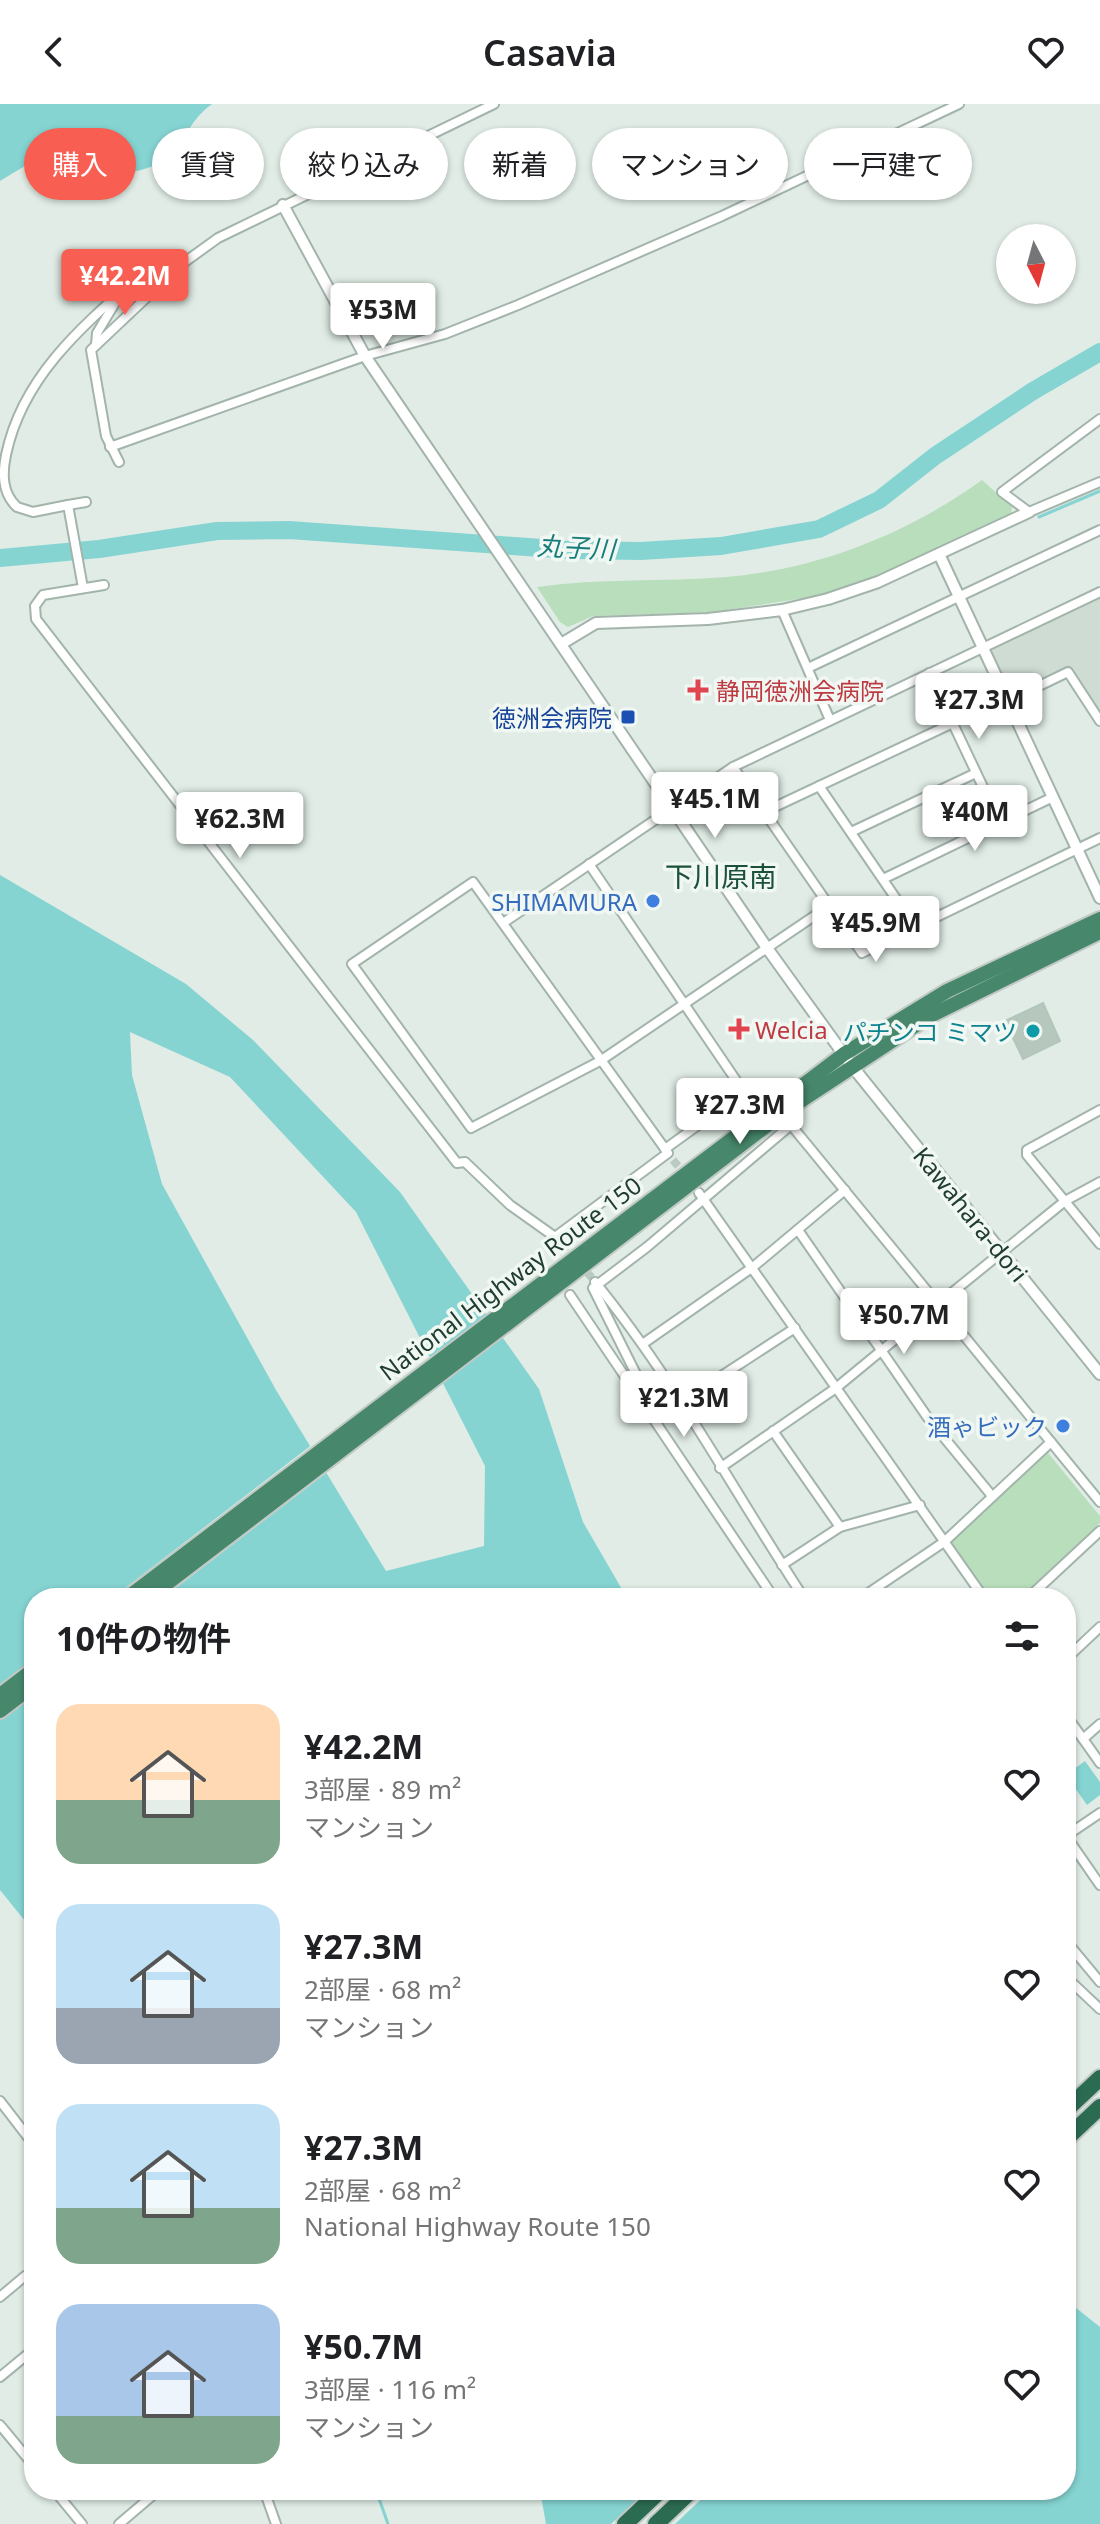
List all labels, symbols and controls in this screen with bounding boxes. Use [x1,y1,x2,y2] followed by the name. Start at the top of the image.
[483,28,617,77] text: Casavia
[32,30,76,74] icon: back
[1024,30,1068,74] icon: heart
[24,128,136,200] chip: 購入
[152,128,264,200] chip: 賃貸
[280,128,448,200] chip: 絞り込み
[464,128,576,200] chip: 新着
[592,128,788,200] chip: マンション
[804,128,972,200] chip: 一戸建て
[996,224,1076,304] north arrow
[996,224,1076,304] map controls
[60,249,190,317] pin: ¥42.2M
[79,257,171,293] text: ¥42.2M
[336,283,430,351] pin: ¥53M
[348,291,418,327] text: ¥53M
[536,527,619,567] water label: 丸子川
[914,673,1044,741] pin: ¥27.3M
[716,674,884,707] place label: 静岡徳洲会病院
[687,679,709,701] marker: 静岡徳洲会病院
[933,681,1025,717] text: ¥27.3M
[492,701,612,734] place label: 徳洲会病院
[619,708,637,726] marker: 徳洲会病院
[650,772,780,840] pin: ¥45.1M
[669,780,761,816] text: ¥45.1M
[928,785,1022,853] pin: ¥40M
[175,792,305,860] pin: ¥62.3M
[940,793,1010,829] text: ¥40M
[194,800,286,836] text: ¥62.3M
[665,857,777,895] district label: 下川原南
[491,885,638,918] place label: SHIMAMURA
[644,892,662,910] marker: SHIMAMURA
[811,896,941,964] pin: ¥45.9M
[830,904,922,940] text: ¥45.9M
[755,1013,828,1046] place label: Welcia
[843,1015,1017,1048] place label: パチンコ ミマツ
[730,1020,748,1038] marker: Welcia
[1024,1022,1042,1040] marker: パチンコ ミマツ
[675,1078,805,1146] pin: ¥27.3M
[694,1086,786,1122] text: ¥27.3M
[906,1140,1036,1288] street label: Kawahara-dori
[372,1169,648,1387] street label: National Highway Route 150
[839,1288,969,1356] pin: ¥50.7M
[858,1296,950,1332] text: ¥50.7M
[619,1371,749,1439] pin: ¥21.3M
[638,1379,730,1415] text: ¥21.3M
[927,1410,1047,1443] place label: 酒ゃビック
[1054,1417,1072,1435] marker: 酒ゃビック
[1000,1614,1044,1658] icon: filters
[56,1615,231,1661] text: 10件の物件
[304,1723,423,1769] text: ¥42.2M
[120,1736,216,1832] icon: home
[1000,1762,1044,1806] icon: heart
[304,1771,461,1807] text: 3部屋 · 89 m²
[304,1809,434,1845] text: マンション
[304,1923,423,1969] text: ¥27.3M
[120,1936,216,2032] icon: home
[1000,1962,1044,2006] icon: heart
[304,1971,461,2007] text: 2部屋 · 68 m²
[304,2009,434,2045] text: マンション
[304,2124,423,2170] text: ¥27.3M
[120,2136,216,2232] icon: home
[1000,2162,1044,2206] icon: heart
[304,2172,461,2208] text: 2部屋 · 68 m²
[304,2208,651,2244] text: National Highway Route 150
[304,2323,423,2369] text: ¥50.7M
[120,2336,216,2432] icon: home
[1000,2362,1044,2406] icon: heart
[304,2371,476,2407] text: 3部屋 · 116 m²
[304,2409,434,2445] text: マンション

